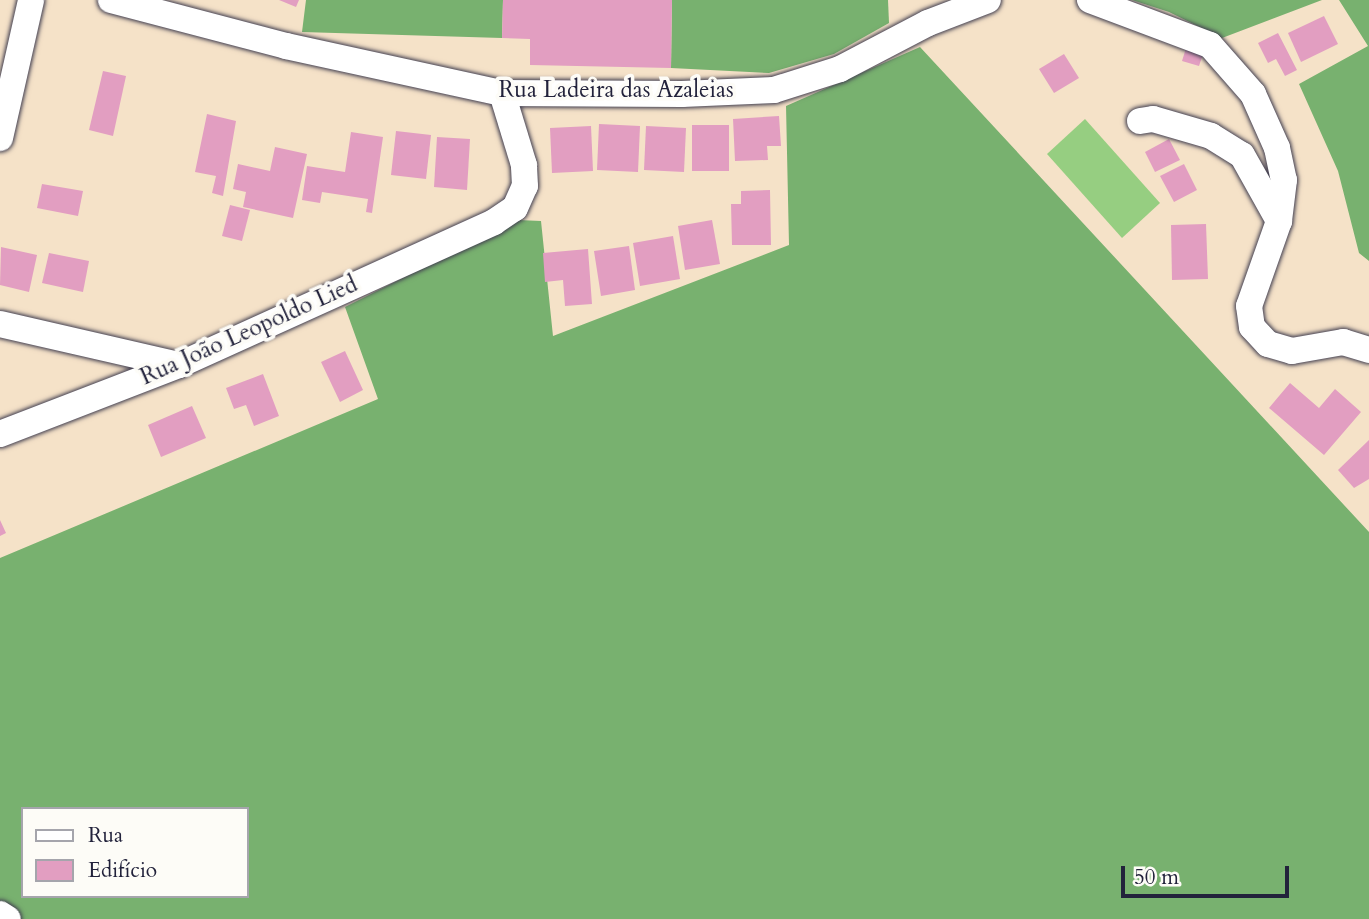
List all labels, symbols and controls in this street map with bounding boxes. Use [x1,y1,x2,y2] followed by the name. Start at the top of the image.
[498,76,734,104] street label: Rua Ladeira das Azaleias
[136,271,362,391] street label: Rua João Leopoldo Lied
[21,807,248,898] legend
[88,821,123,850] text: Rua
[1124,852,1292,896] scale bar
[88,856,157,885] text: Edifício
[1134,863,1179,892] text: 50 m

